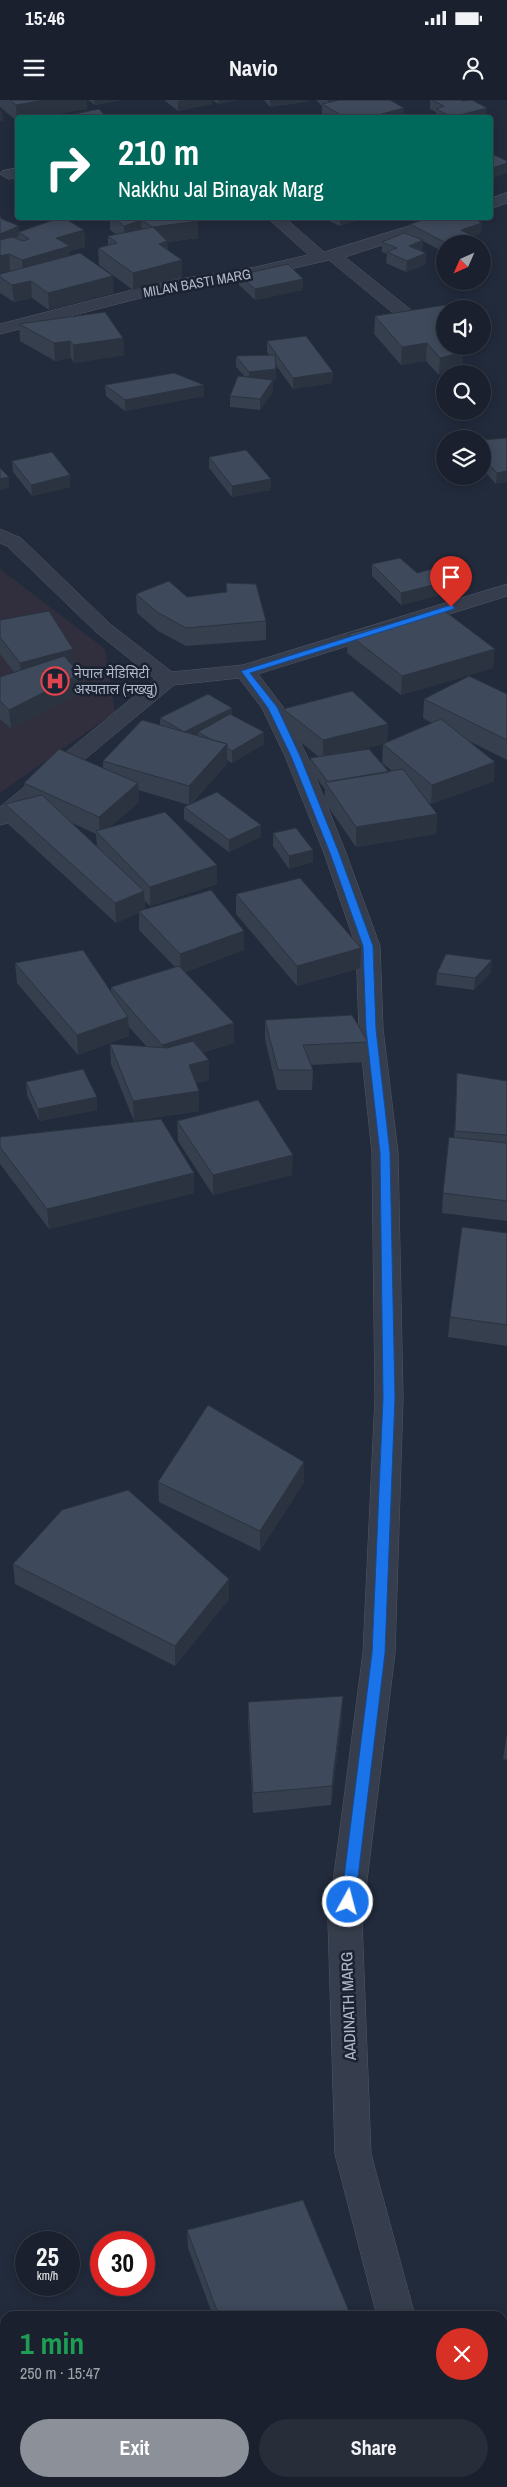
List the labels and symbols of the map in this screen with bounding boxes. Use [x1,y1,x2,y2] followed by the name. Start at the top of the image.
[436,235,491,290] north arrow
[142,265,252,301] street label: MILAN BASTI MARG
[430,556,472,607] pin
[74,664,158,699] place label: नेपाल मेडिसिटी अस्पताल (नख्खु)
[40,666,70,696] hospital icon: नेपाल मेडिसिटी अस्पताल (नख्खु)
[321,1875,373,1927] position arrow
[335,1951,361,2062] street label: AADINATH MARG
[90,2231,155,2296] speed limit sign: 30

